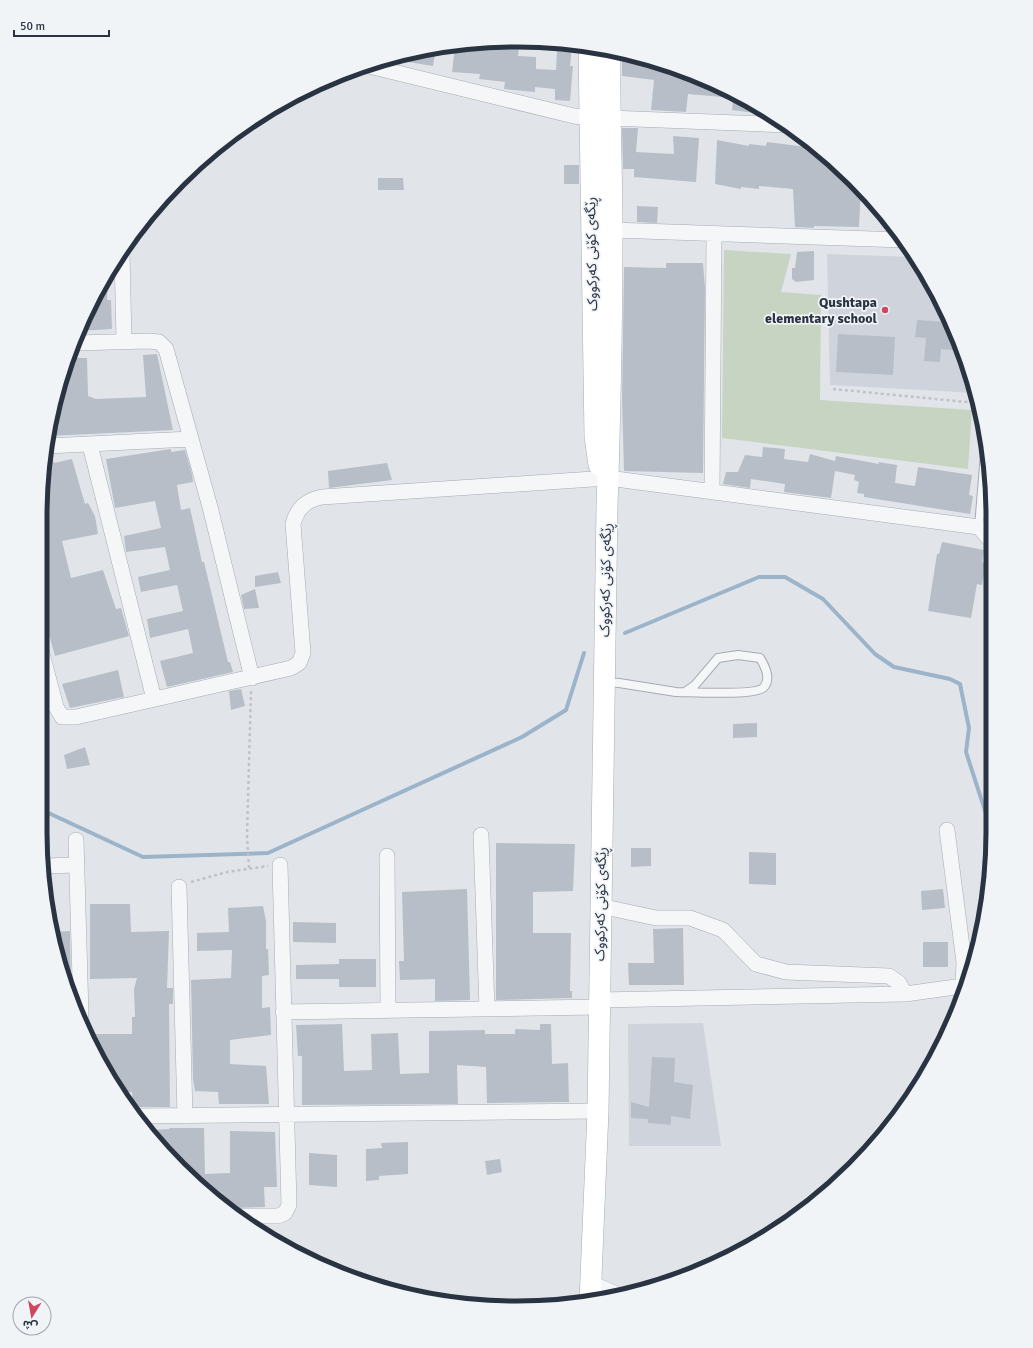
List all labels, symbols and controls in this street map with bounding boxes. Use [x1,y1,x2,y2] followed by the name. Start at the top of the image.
[14,12,109,38] scale bar
[20,19,45,34] text: 50 m
[582,197,604,311] street label: ڕێگەی کۆنی کەرکووک
[765,294,878,327] place label: Qushtapa elementary school
[880,305,890,315] marker: Qushtapa elementary school
[596,523,618,637] street label: ڕێگەی کۆنی کەرکووک
[591,847,613,961] street label: ڕێگەی کۆنی کەرکووک
[12,1296,52,1336] north arrow
[22,1318,39,1333] text: ش

